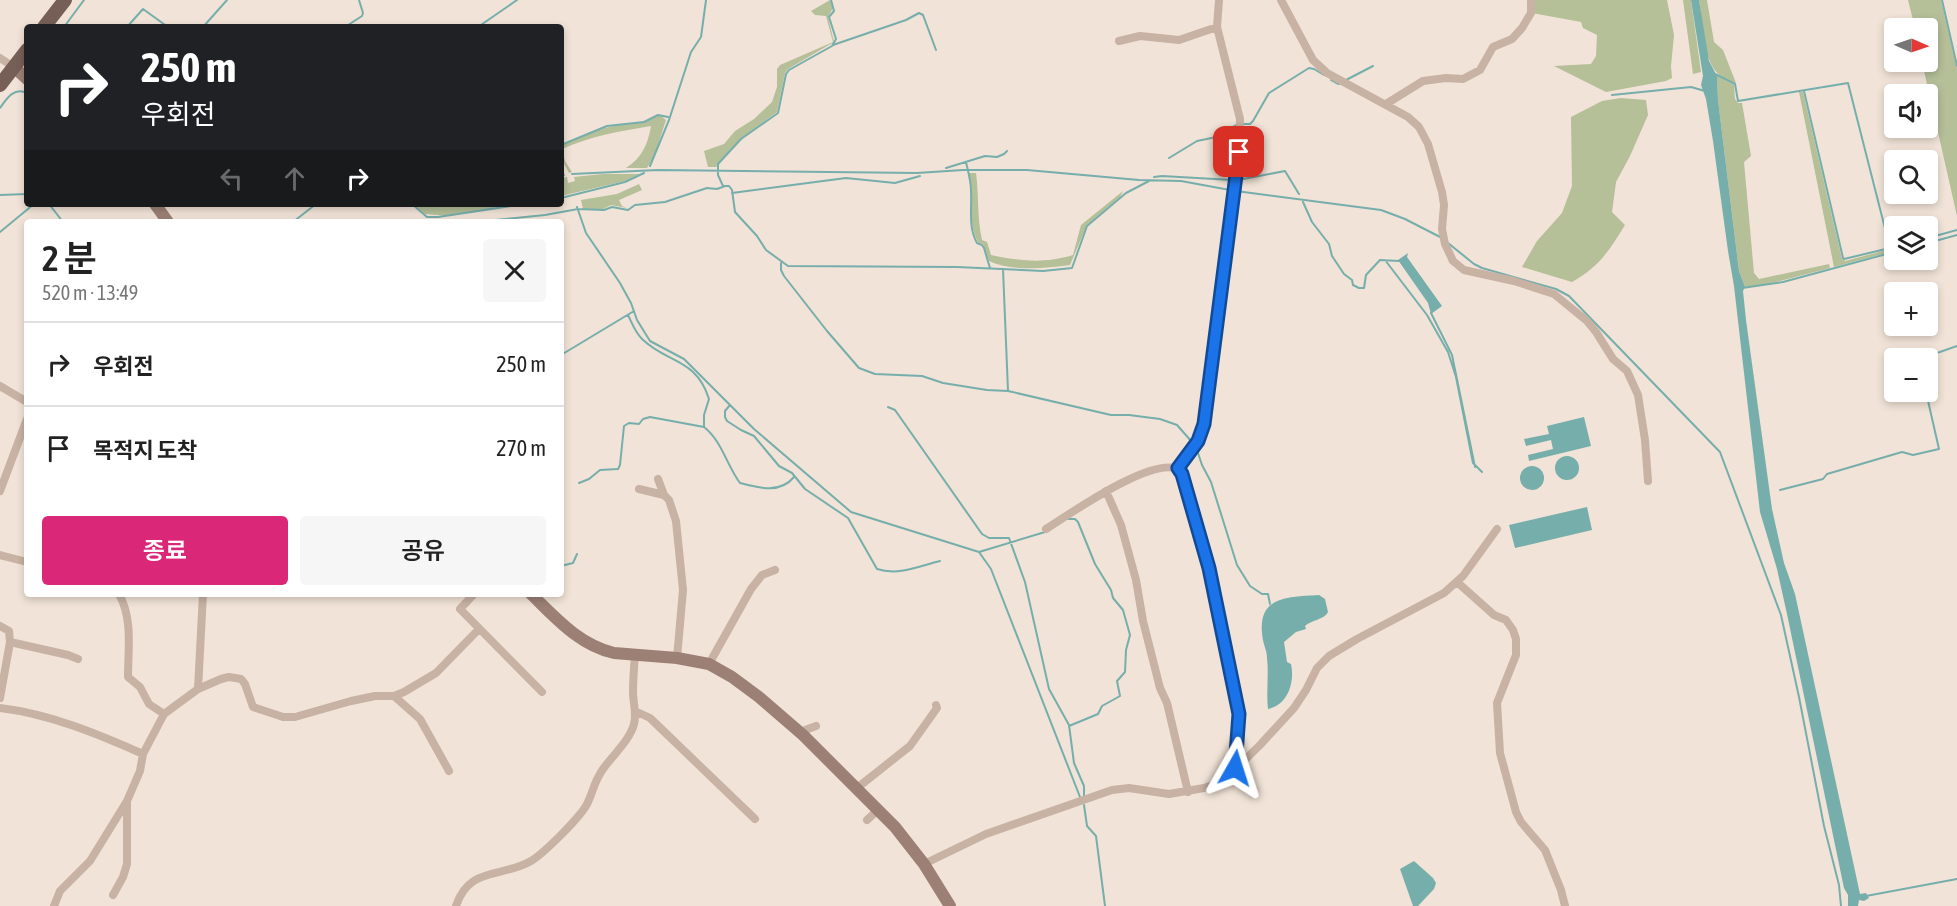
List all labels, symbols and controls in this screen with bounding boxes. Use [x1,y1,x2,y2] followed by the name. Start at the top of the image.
[1884,18,1938,72] north arrow
[1884,18,1938,402] map controls
[141,43,236,91] text: 250 m
[42,48,120,126] icon: right
[1884,84,1938,138] button: sound
[141,99,216,130] text: 우회전
[1213,126,1264,177] pin
[1222,135,1255,168] icon: arrive
[1884,150,1938,204] button: search
[215,162,248,195] icon: left
[278,162,311,195] icon: ahead
[341,162,374,195] icon: right
[1884,216,1938,270] button: layers
[42,237,97,279] text: 2 분
[483,239,546,302] button: close
[42,281,138,304] text: 520 m · 13:49
[1884,282,1938,336] button: +
[42,348,75,381] icon: right
[1884,348,1938,402] button: −
[496,351,546,377] text: 250 m
[93,353,154,379] text: 우회전
[42,432,75,465] icon: arrive
[496,435,546,461] text: 270 m
[93,437,197,463] text: 목적지 도착
[42,516,288,585] button: 종료
[300,516,546,585] button: 공유
[1203,736,1267,800] position arrow

